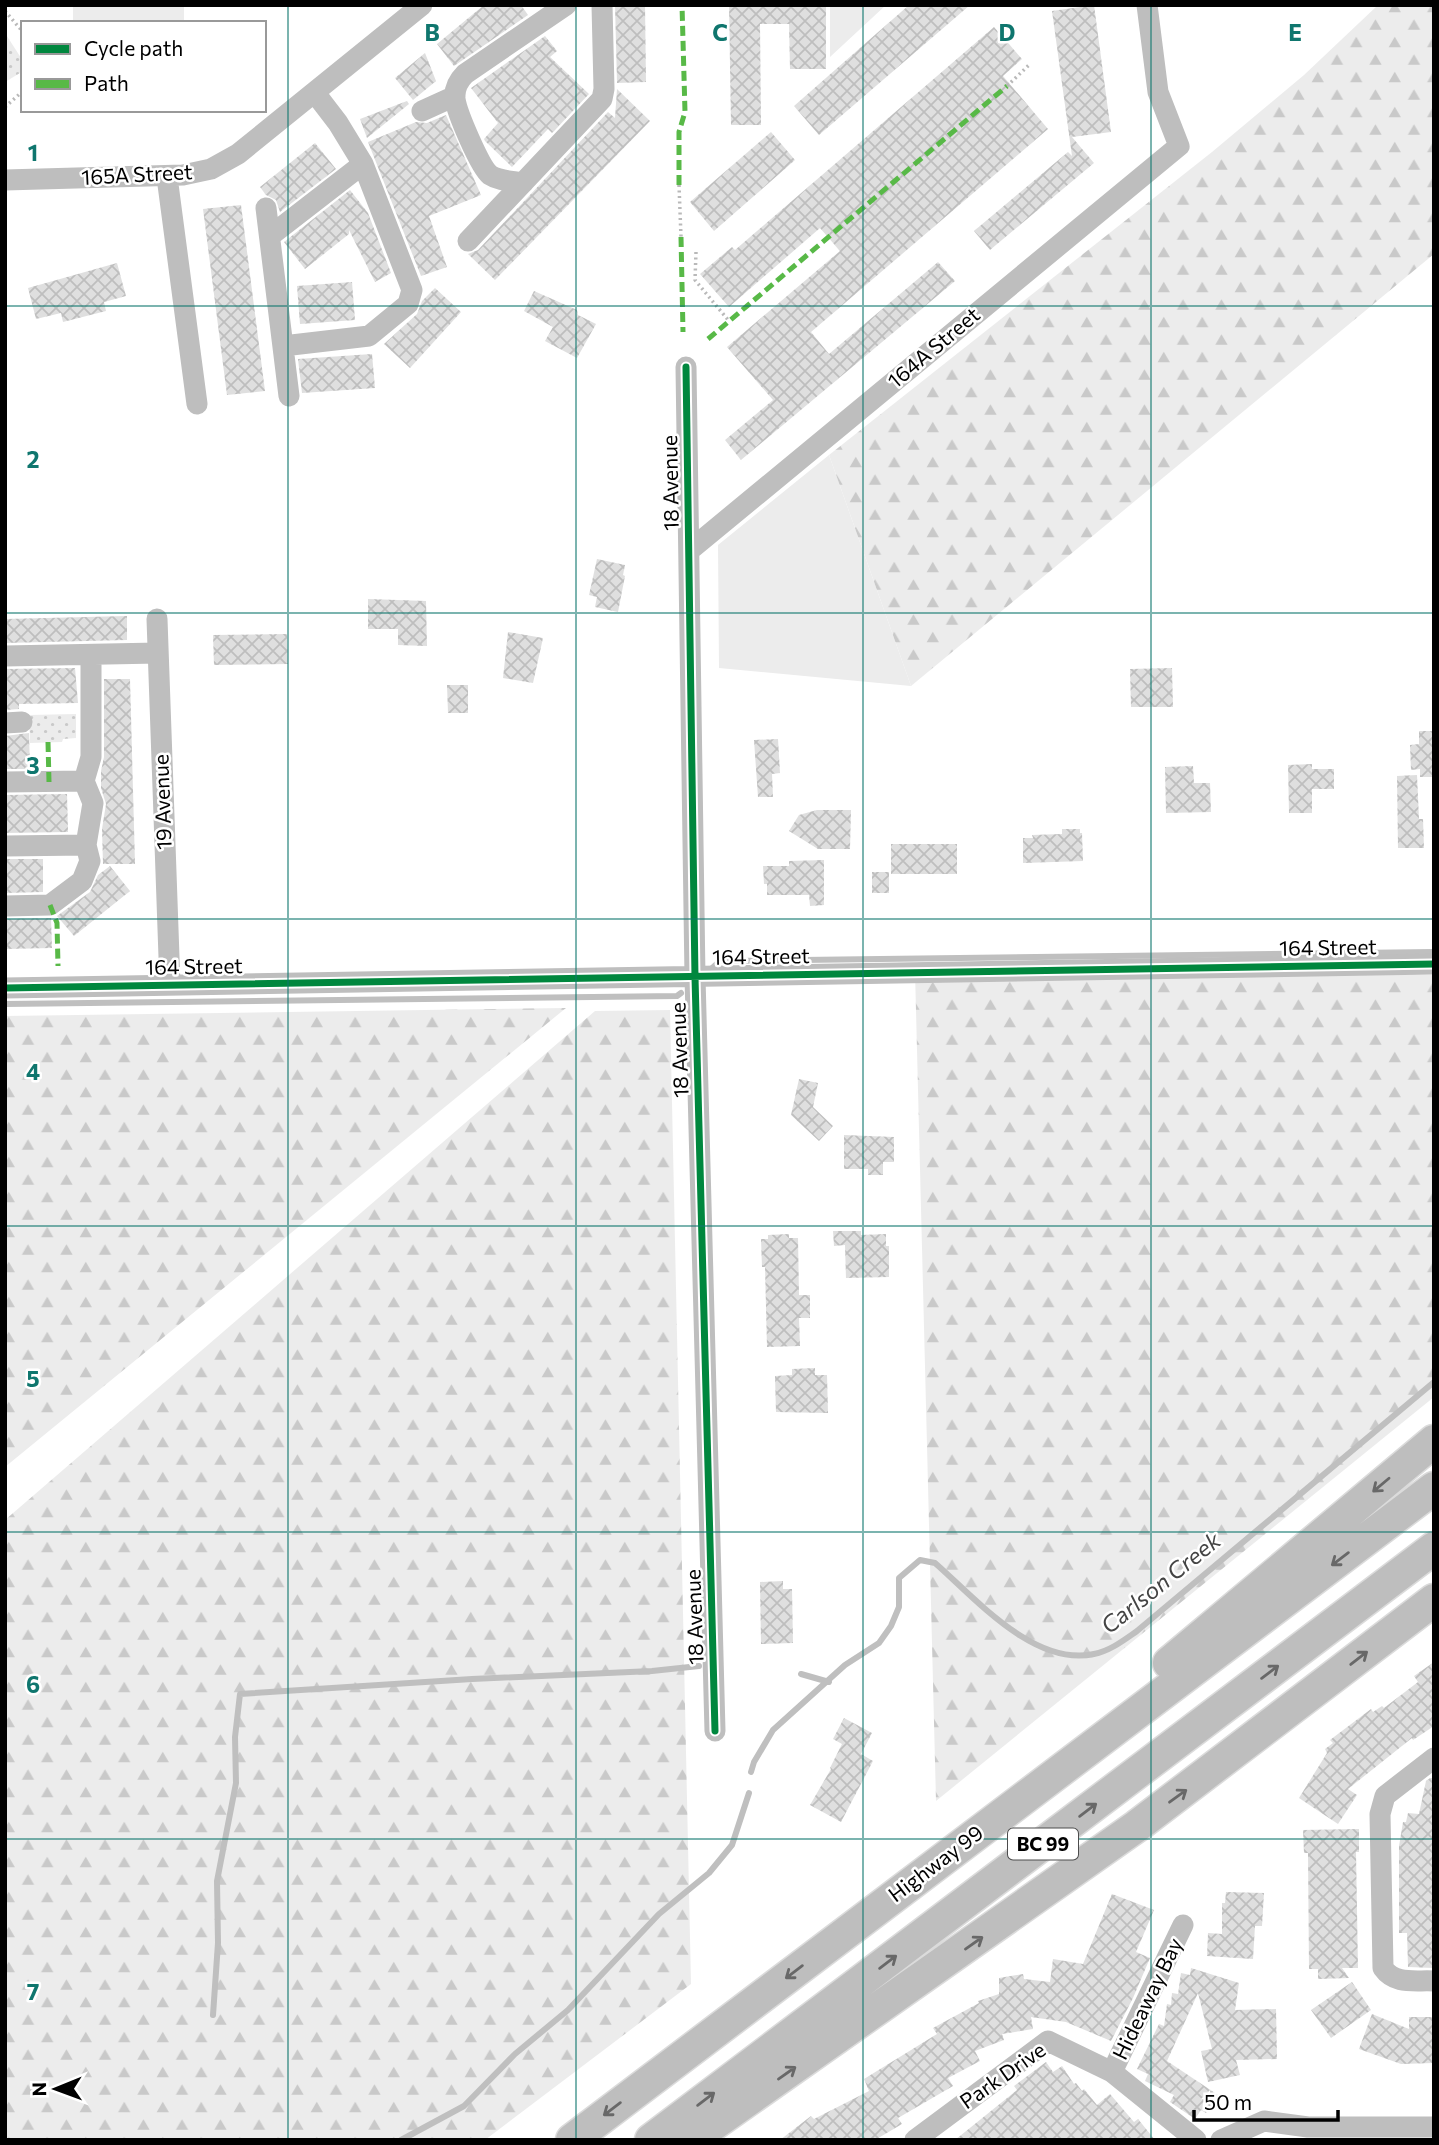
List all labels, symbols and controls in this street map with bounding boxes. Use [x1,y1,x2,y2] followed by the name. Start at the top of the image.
[424,18,440,46] text: B
[712,18,728,46] text: C
[999,18,1016,46] text: D
[1288,18,1302,46] text: E
[21,21,266,112] legend
[84,35,183,60] text: Cycle path
[84,70,129,95] text: Path
[28,138,38,166] text: 1
[81,158,193,189] street label: 165A Street
[882,301,984,392] street label: 164A Street
[656,435,683,531] street label: 18 Avenue
[26,445,40,473] text: 2
[26,751,40,779] text: 3
[147,754,176,850] street label: 19 Avenue
[1279,933,1377,960] street label: 164 Street
[712,942,810,969] street label: 164 Street
[145,952,243,979] street label: 164 Street
[664,1002,693,1098] street label: 18 Avenue
[26,1057,40,1085] text: 4
[26,1364,40,1392] text: 5
[1373,1477,1391,1493] one-way arrow
[1095,1525,1226,1639] water label: Carlson Creek
[1331,1551,1350,1566] one-way arrow
[679,1569,708,1665] street label: 18 Avenue
[1349,1650,1368,1665] one-way arrow
[1260,1665,1279,1680] one-way arrow
[26,1670,40,1698] text: 6
[1168,1789,1187,1803] one-way arrow
[1079,1802,1097,1817] one-way arrow
[883,1819,987,1907] street label: Highway 99
[1008,1828,1078,1860] road number: BC 99
[1106,1933,1187,2063] street label: Hideaway Bay
[964,1936,983,1950] one-way arrow
[878,1954,896,1969] one-way arrow
[784,1964,803,1979] one-way arrow
[27,1977,39,2005] text: 7
[955,2036,1050,2113] street label: Park Drive
[21,2054,91,2124] north arrow
[777,2066,796,2080] one-way arrow
[1194,2078,1338,2122] scale bar
[27,2082,50,2097] text: N
[1204,2089,1252,2114] text: 50 m
[696,2091,715,2106] one-way arrow
[604,2102,622,2117] one-way arrow

